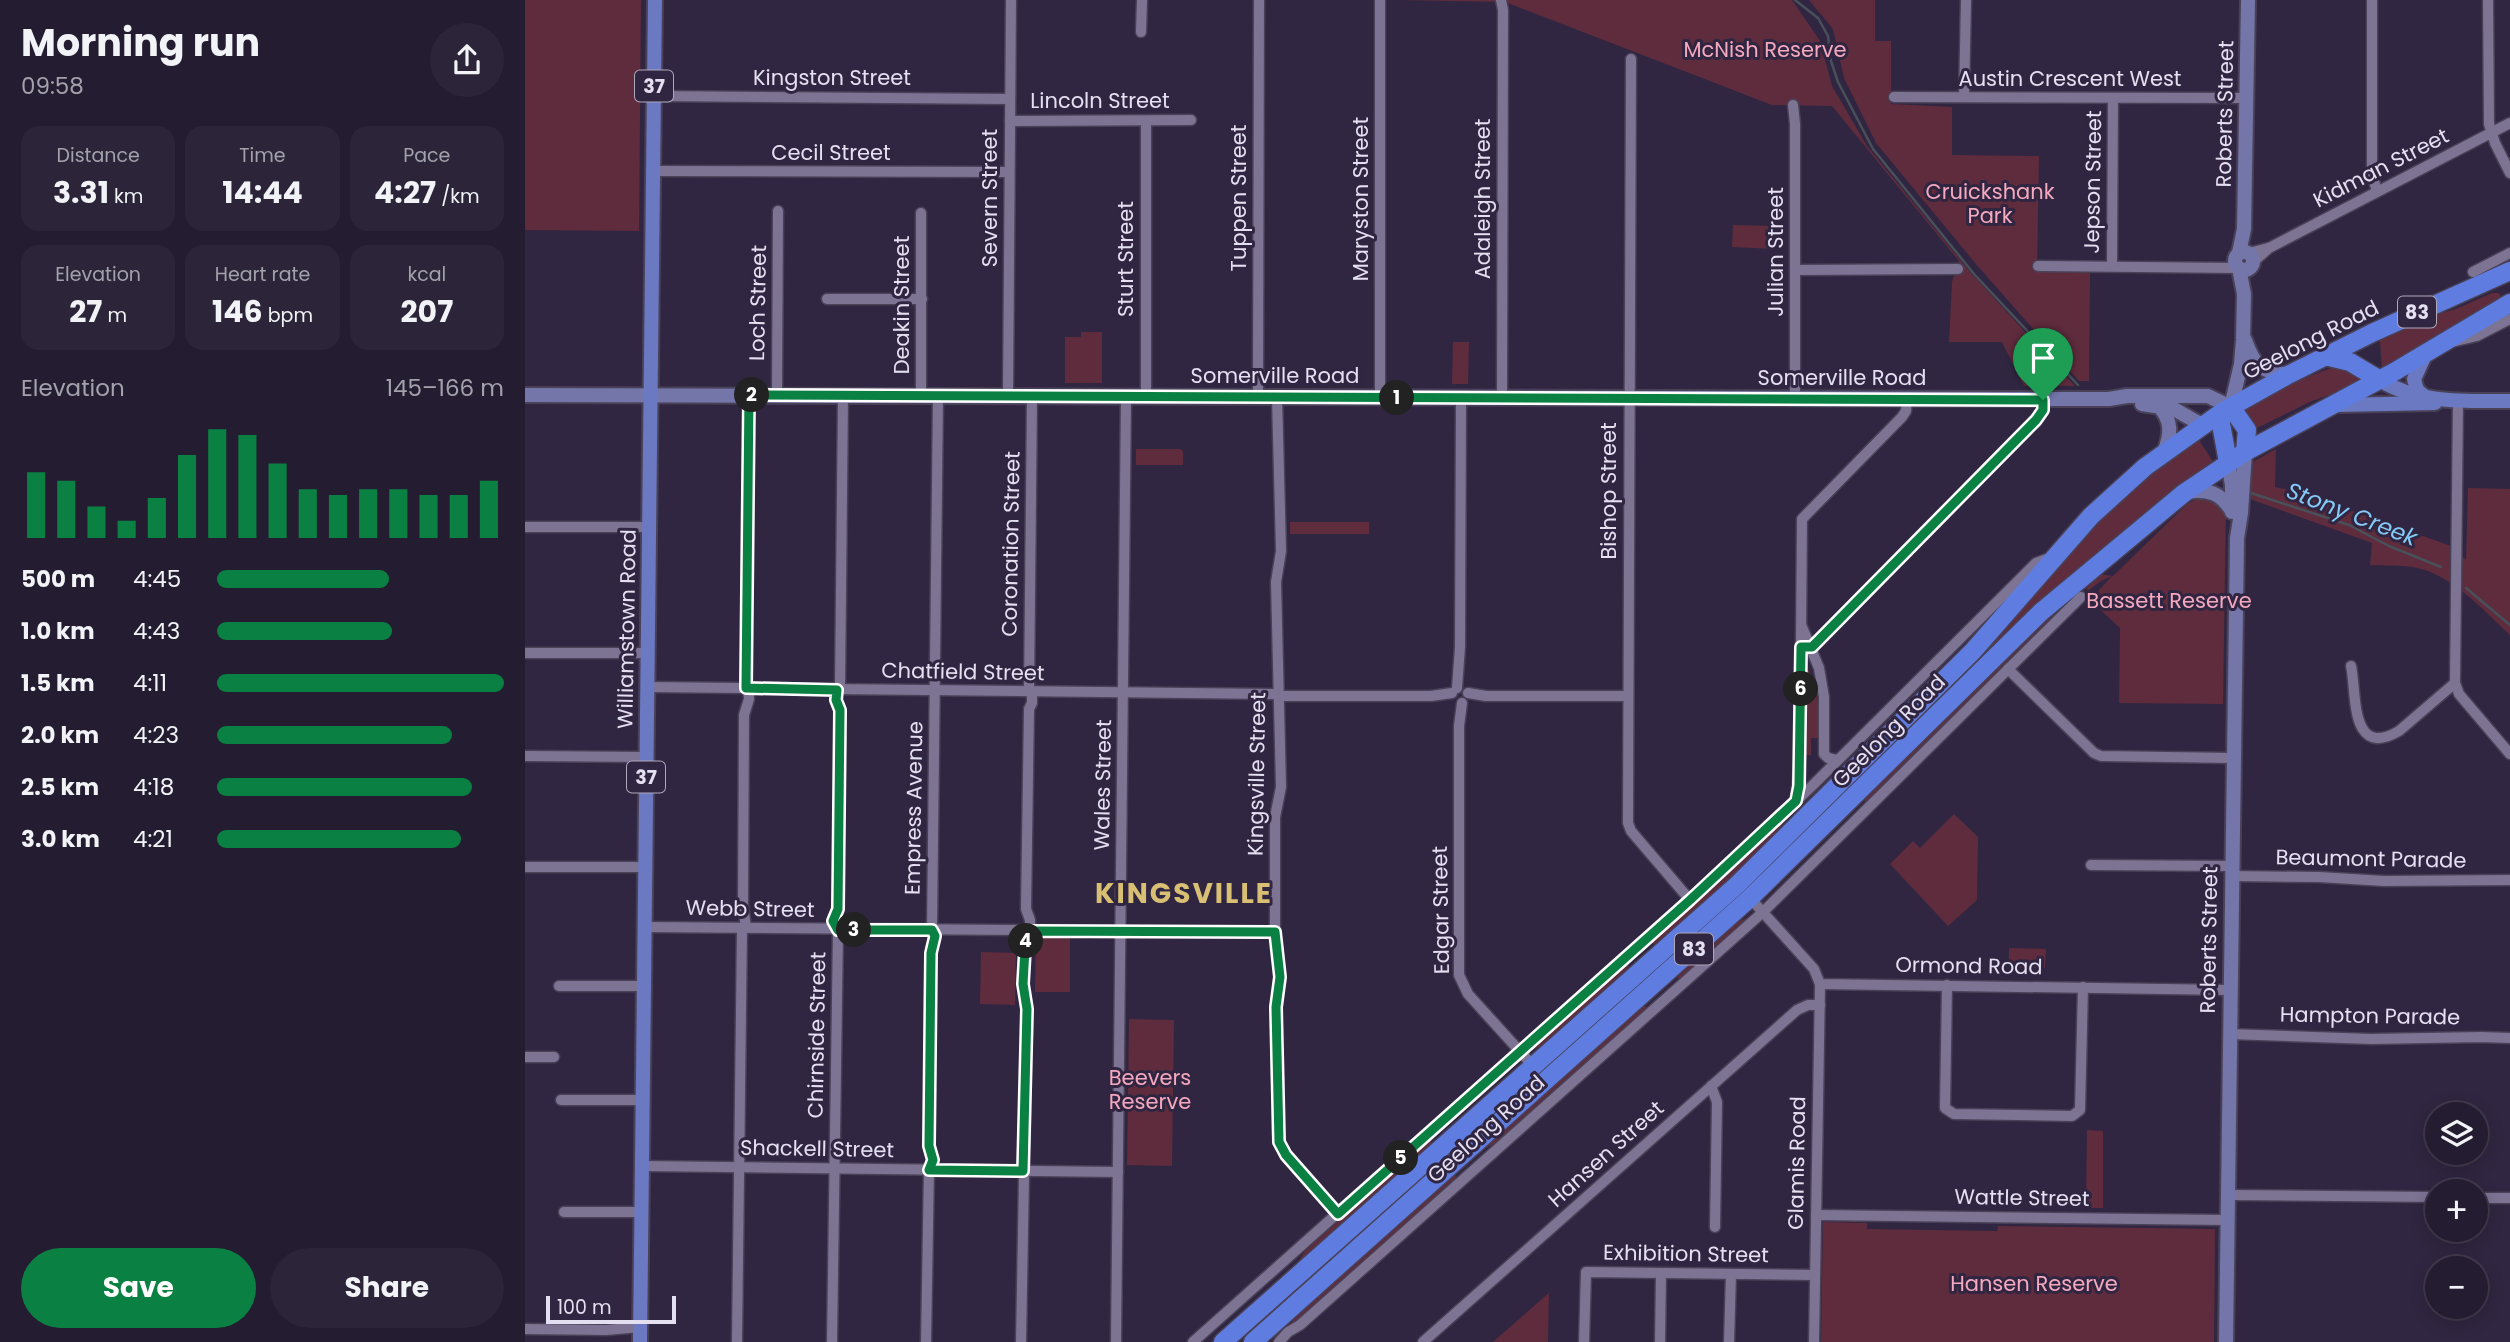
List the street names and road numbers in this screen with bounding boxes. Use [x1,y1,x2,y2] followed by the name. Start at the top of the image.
[2209,40,2240,188] street label: Roberts Street
[753,63,911,92] street label: Kingston Street
[1958,64,2182,93] street label: Austin Crescent West
[635,71,673,102] road number: 37
[1030,86,1170,115] street label: Lincoln Street
[2077,110,2108,254] street label: Jepson Street
[1346,117,1375,281] street label: Maryston Street
[1468,119,1497,279] street label: Adaleigh Street
[2308,121,2453,214] street label: Kidman Street
[1224,125,1253,271] street label: Tuppen Street
[975,129,1004,267] street label: Severn Street
[771,138,891,167] street label: Cecil Street
[1761,187,1790,317] street label: Julian Street
[1111,201,1140,317] street label: Sturt Street
[887,236,916,374] street label: Deakin Street
[742,245,773,361] street label: Loch Street
[2238,293,2384,386] street label: Geelong Road
[2398,296,2436,328] road number: 83
[1191,361,1359,390] street label: Somerville Road
[1758,363,1926,392] street label: Somerville Road
[1594,422,1623,560] street label: Bishop Street
[994,451,1027,637] street label: Coronation Street
[610,529,643,729] street label: Williamstown Road
[881,656,1045,687] street label: Chatfield Street
[1826,668,1952,794] street label: Geelong Road
[1241,692,1272,856] street label: Kingsville Street
[1087,719,1118,851] street label: Wales Street
[897,721,930,895] street label: Empress Avenue
[627,762,665,792] road number: 37
[2275,842,2467,875] street label: Beaumont Parade
[1425,846,1456,974] street label: Edgar Street
[2193,866,2224,1014] street label: Roberts Street
[685,893,815,924] street label: Webb Street
[1675,934,1713,965] road number: 83
[1895,950,2043,981] street label: Ormond Road
[801,951,832,1118] street label: Chirnside Street
[2280,999,2460,1032] street label: Hampton Parade
[1421,1068,1551,1189] street label: Geelong Road
[1541,1094,1670,1213] street label: Hansen Street
[1781,1096,1812,1230] street label: Glamis Road
[740,1133,894,1164] street label: Shackell Street
[1954,1182,2090,1213] street label: Wattle Street
[1603,1238,1769,1269] street label: Exhibition Street

